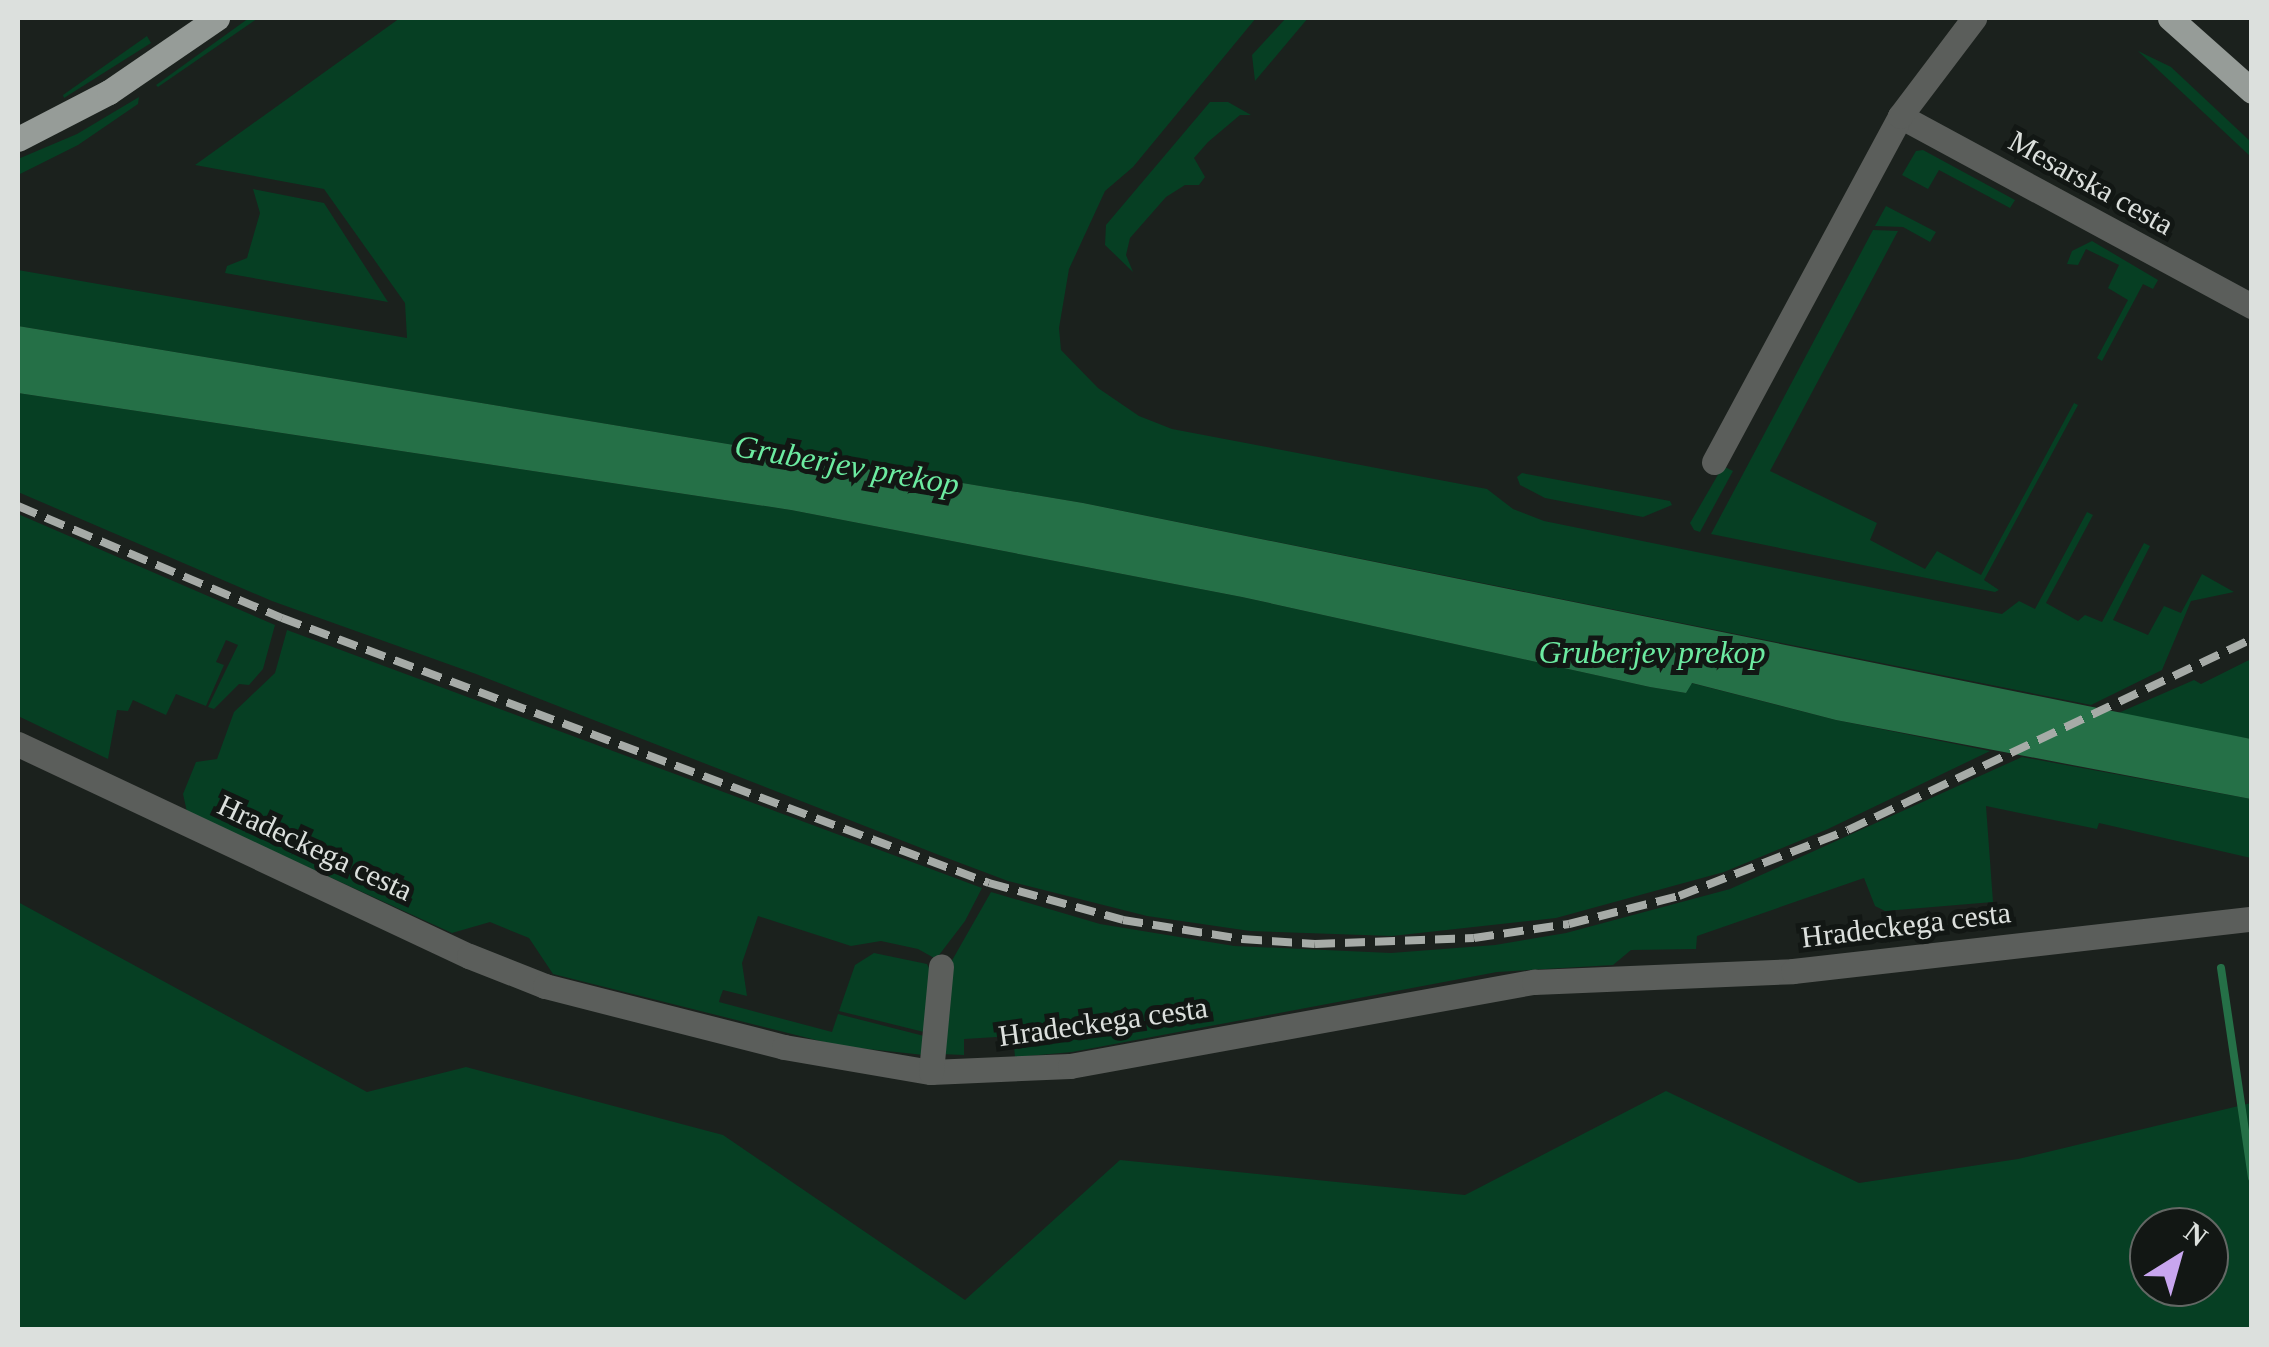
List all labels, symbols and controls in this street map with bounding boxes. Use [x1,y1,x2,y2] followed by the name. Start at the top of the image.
[2003,123,2179,243] street label: Mesarska cesta
[732,426,962,504] water label: Gruberjev prekop
[1538,633,1766,671] water label: Gruberjev prekop
[212,787,418,909] street label: Hradeckega cesta
[1799,894,2013,956] street label: Hradeckega cesta
[996,990,1210,1054] street label: Hradeckega cesta
[2129,1207,2229,1307] north arrow
[2179,1216,2214,1253] text: N

